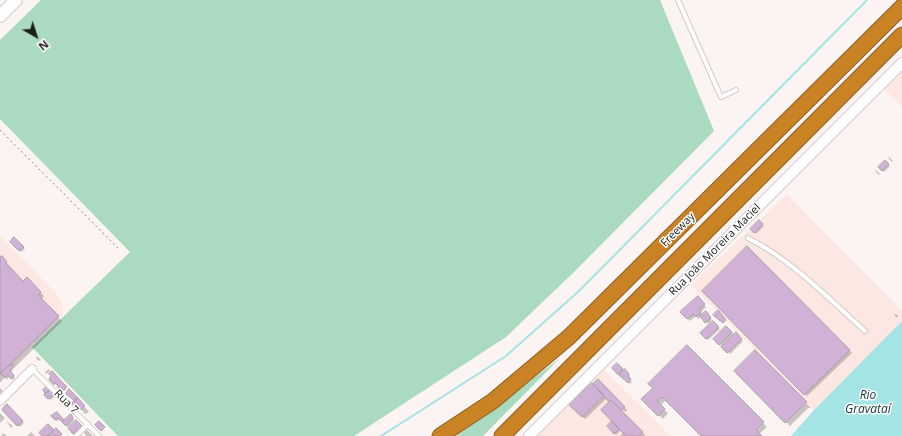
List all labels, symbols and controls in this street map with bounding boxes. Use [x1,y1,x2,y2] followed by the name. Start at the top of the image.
[16,16,56,56] north arrow
[36,37,52,54] text: N
[666,201,764,299] street label: Rua João Moreira Maciel
[658,210,698,250] street label: Freeway
[51,387,81,417] street label: Rua 7
[845,389,891,417] water label: Rio Gravataí

